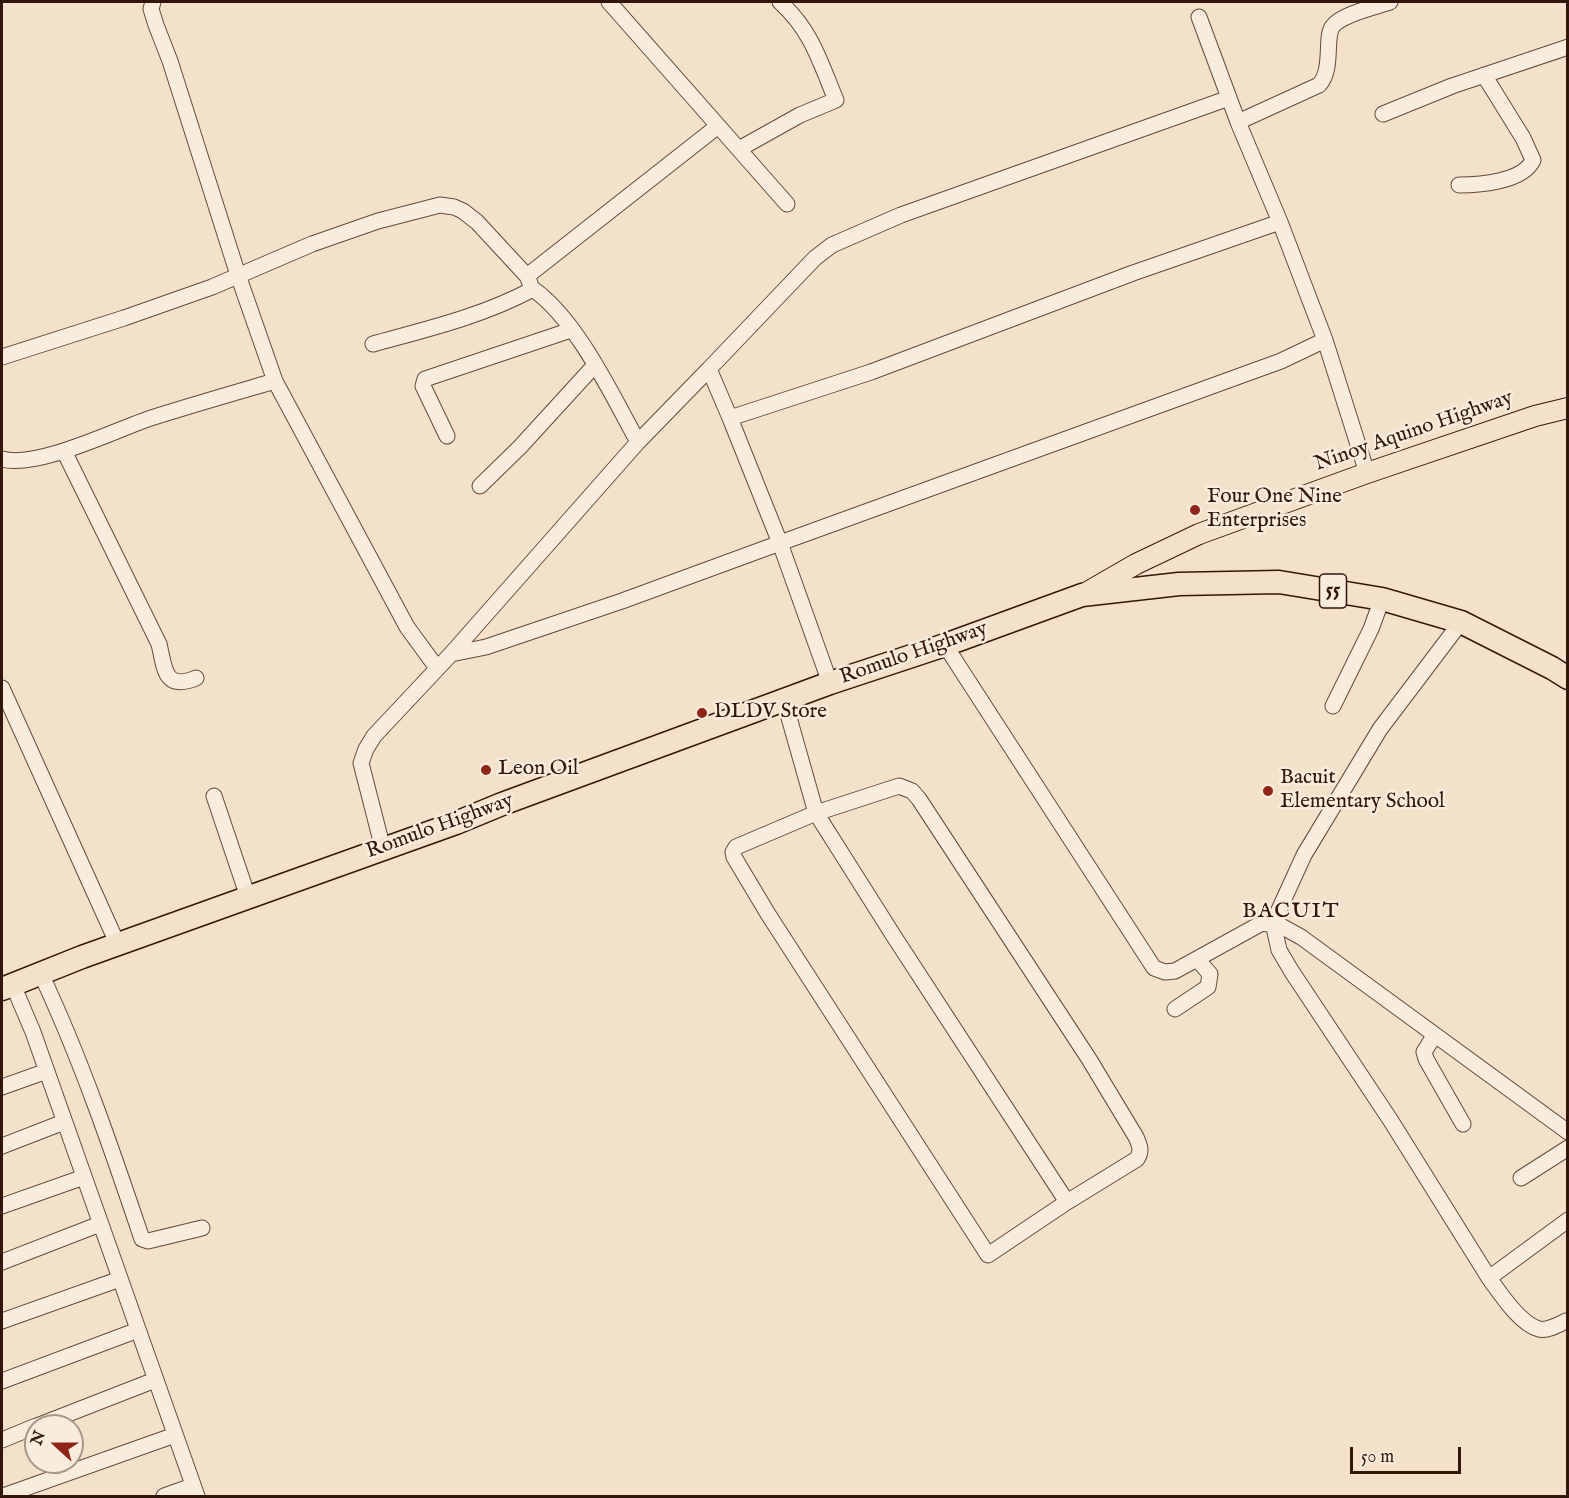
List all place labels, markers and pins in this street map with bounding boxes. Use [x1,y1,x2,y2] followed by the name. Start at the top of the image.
[1207,485,1342,535] place label: Four One Nine Enterprises
[1188,503,1202,517] marker: Four One Nine Enterprises
[714,700,827,726] place label: DLDV Store
[695,706,709,720] marker: DLDV Store
[498,757,579,783] place label: Leon Oil
[479,763,493,777] marker: Leon Oil
[1280,766,1445,816] place label: Bacuit Elementary School
[1261,784,1275,798] marker: Bacuit Elementary School

